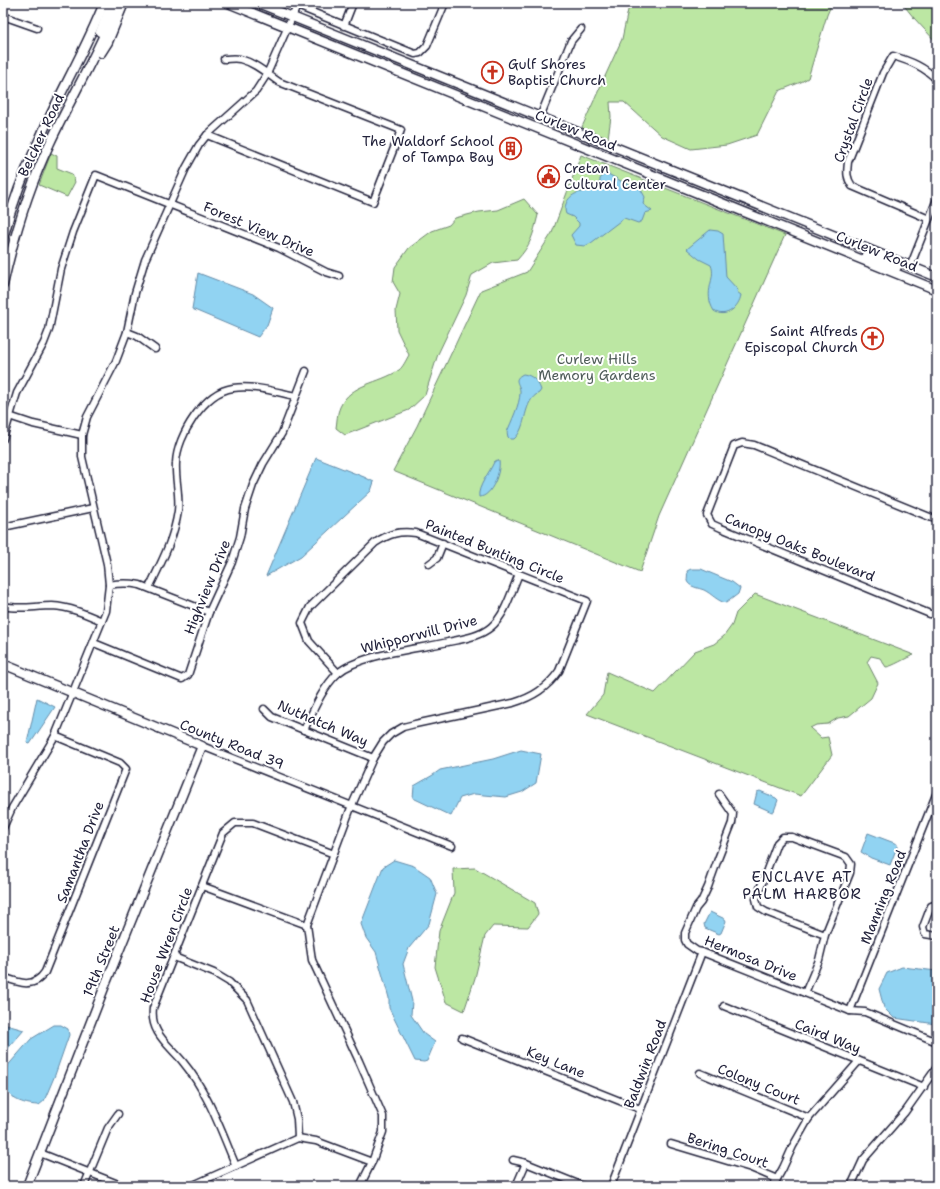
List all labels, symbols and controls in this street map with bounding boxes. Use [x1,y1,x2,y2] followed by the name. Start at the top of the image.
[508,55,606,89] place label: Gulf Shores Baptist Church
[479,59,505,85] church icon: Gulf Shores Baptist Church
[829,75,877,165] street label: Crystal Circle
[14,90,68,179] street label: Belcher Road
[533,105,620,155] street label: Curlew Road
[362,132,495,166] place label: The Waldorf School of Tampa Bay
[497,136,523,162] building icon: The Waldorf School of Tampa Bay
[564,159,667,193] place label: Cretan Cultural Center
[535,163,561,189] public building icon: Cretan Cultural Center
[201,197,317,261] street label: Forest View Drive
[834,226,921,276] street label: Curlew Road
[744,322,858,356] place label: Saint Alfreds Episcopal Church
[860,326,886,352] church icon: Saint Alfreds Episcopal Church
[538,350,656,384] park label: Curlew Hills Memory Gardens
[722,509,878,585] street label: Canopy Oaks Boulevard
[423,515,567,587] street label: Painted Bunting Circle
[180,537,234,637] street label: Highview Drive
[359,611,479,657] street label: Whipporwill Drive
[275,696,371,750] street label: Nuthatch Way
[177,715,287,773] street label: County Road 39
[52,798,108,906] street label: Samantha Drive
[856,847,910,947] street label: Manning Road
[742,867,862,904] district label: ENCLAVE AT PALM HARBOR
[136,884,196,1006] street label: House Wren Circle
[79,923,123,999] street label: 19th Street
[702,931,800,985] street label: Hermosa Drive
[792,1015,864,1057] street label: Caird Way
[620,1017,670,1111] street label: Baldwin Road
[524,1042,588,1082] street label: Key Lane
[715,1059,803,1109] street label: Colony Court
[685,1128,771,1172] street label: Bering Court

